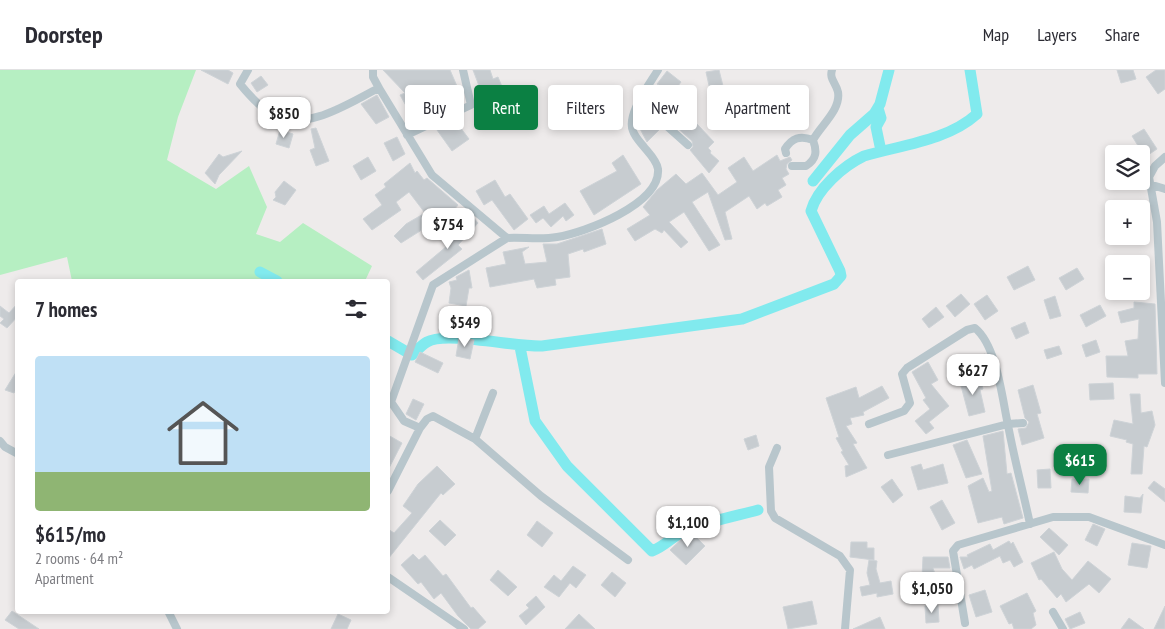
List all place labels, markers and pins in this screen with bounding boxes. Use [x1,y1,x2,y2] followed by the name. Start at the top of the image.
[254,97,314,139] pin: $850
[418,208,478,250] pin: $754
[435,306,495,348] pin: $549
[943,354,1003,396] pin: $627
[1050,444,1110,486] pin: $615
[647,506,729,548] pin: $1,100
[891,572,973,614] pin: $1,050

